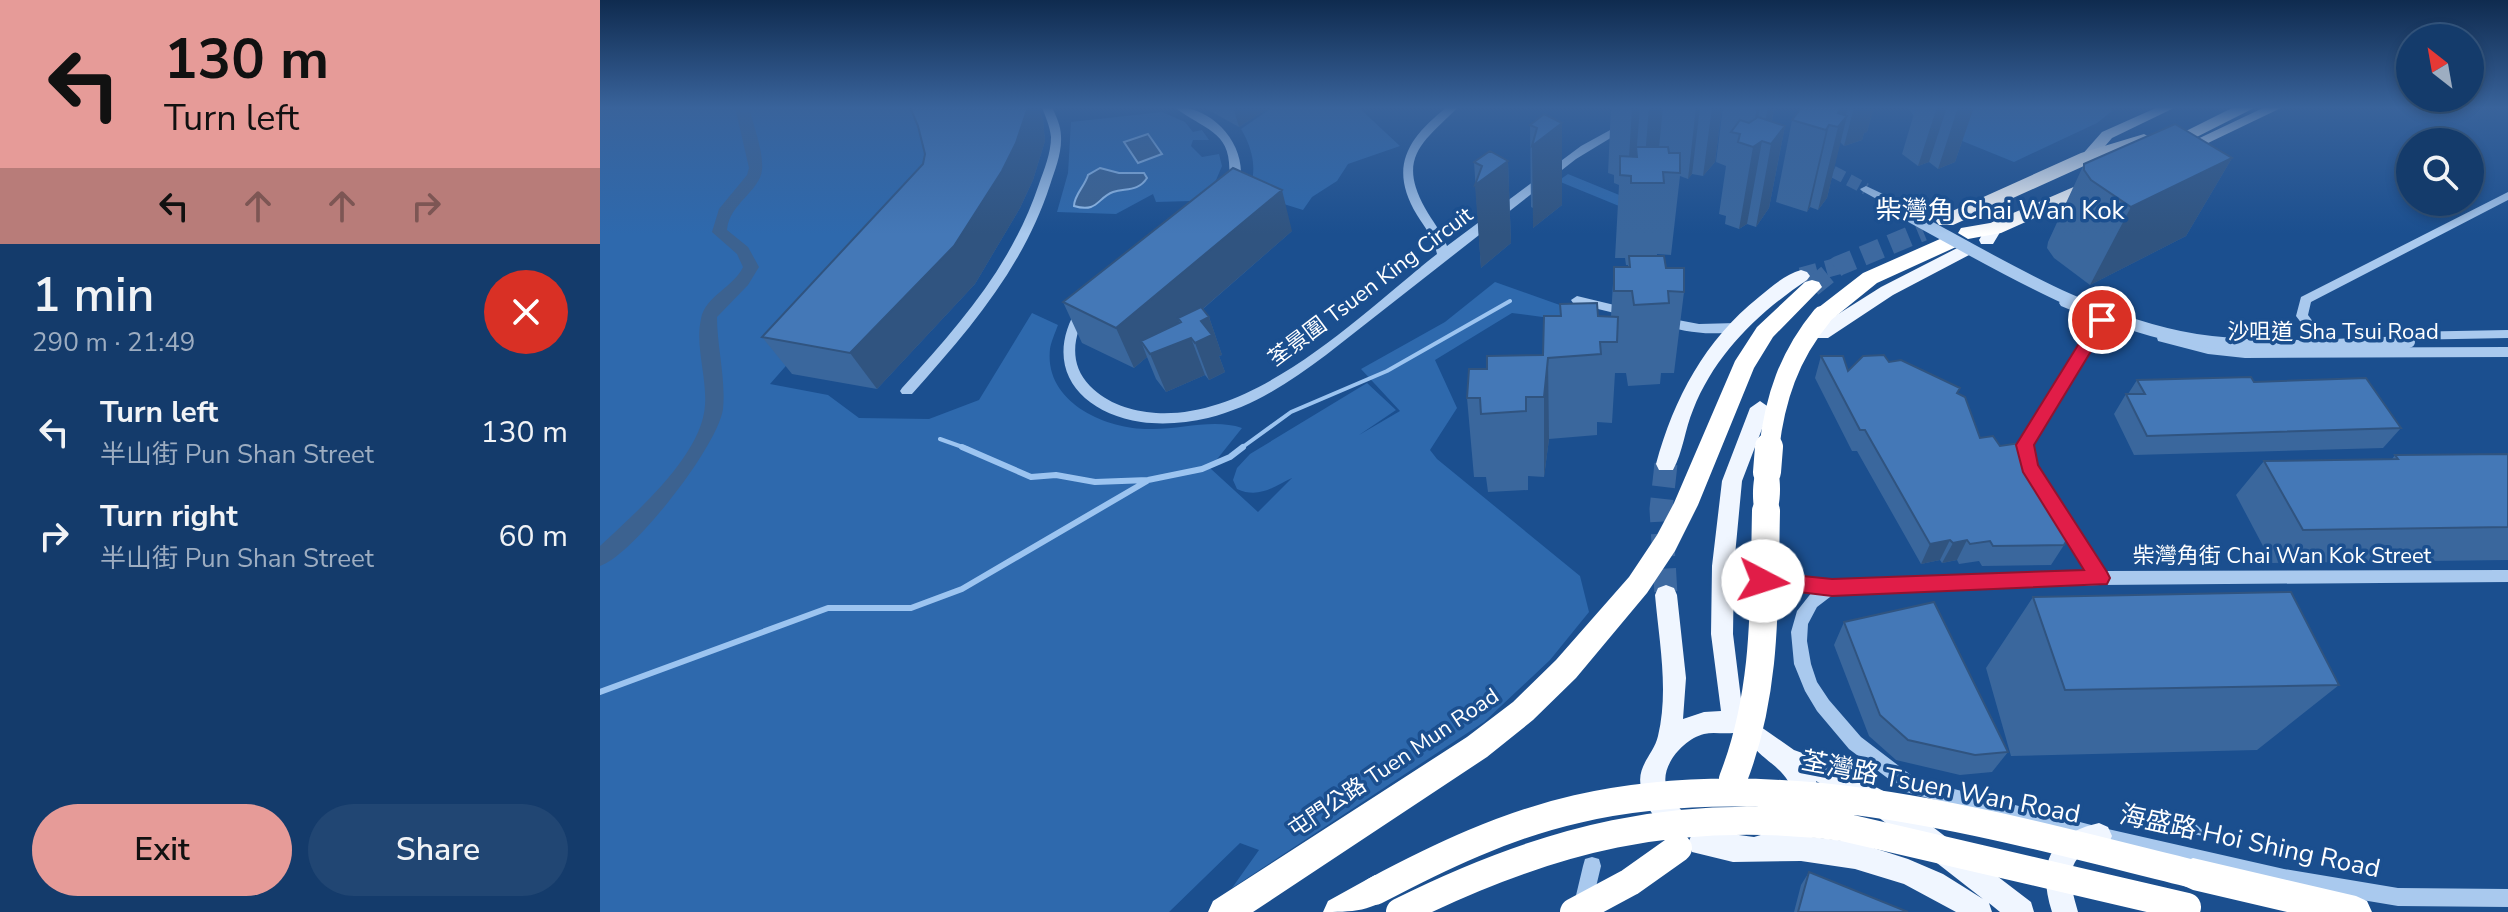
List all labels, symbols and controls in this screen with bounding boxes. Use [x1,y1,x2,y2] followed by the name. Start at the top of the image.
[164,21,329,98] text: 130 m
[2396,24,2484,112] north arrow
[2396,24,2484,216] map controls
[32,32,136,136] icon: left
[164,94,299,143] text: Turn left
[2396,128,2484,216] button: search
[152,184,196,228] icon: left
[236,184,280,228] icon: ahead
[320,184,364,228] icon: ahead
[404,184,448,228] icon: right
[1875,193,2126,228] district label: 柴灣角 Chai Wan Kok
[1262,200,1479,374] street label: 荃景圍 Tsuen King Circuit
[32,262,154,328] text: 1 min
[484,270,568,354] button: close
[2068,286,2136,354] pin
[2080,298,2124,342] icon: arrive
[2227,317,2439,347] street label: 沙咀道 Sha Tsui Road
[32,325,195,360] text: 290 m · 21:49
[100,392,218,433] text: Turn left
[32,410,76,454] icon: left
[481,412,568,453] text: 130 m
[100,437,374,472] text: 半山街 Pun Shan Street
[100,496,238,537] text: Turn right
[32,514,76,558] icon: right
[499,516,568,557] text: 60 m
[1721,539,1805,623] position arrow
[100,541,374,576] text: 半山街 Pun Shan Street
[2133,541,2432,571] street label: 柴灣角街 Chai Wan Kok Street
[1282,681,1505,845] street label: 屯門公路 Tuen Mun Road
[1798,743,2083,832] street label: 荃灣路 Tsuen Wan Road
[2116,797,2383,886] street label: 海盛路 Hoi Shing Road
[32,804,292,896] button: Exit
[308,804,568,896] button: Share

